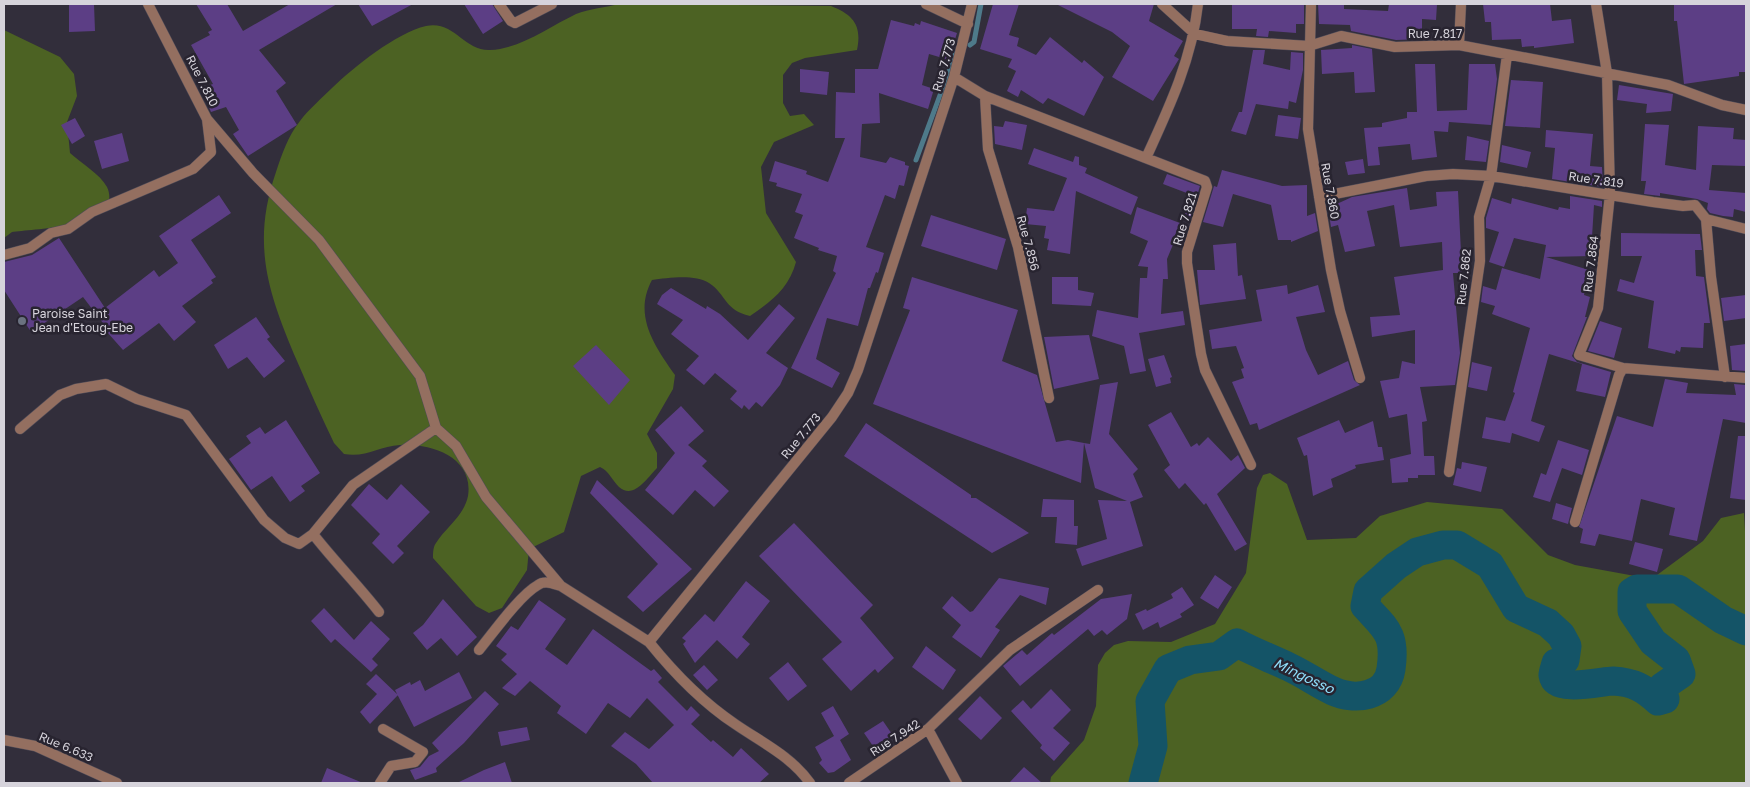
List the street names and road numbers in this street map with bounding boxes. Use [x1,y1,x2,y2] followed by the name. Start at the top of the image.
[1408,26,1462,41] street label: Rue 7.817
[929,36,958,93] street label: Rue 7.773
[183,53,222,109] street label: Rue 7.810
[1318,161,1343,220] street label: Rue 7.860
[1568,168,1625,191] street label: Rue 7.819
[1169,190,1200,247] street label: Rue 7.821
[1014,214,1043,272] street label: Rue 7.856
[1580,235,1601,293] street label: Rue 7.864
[1453,248,1474,306] street label: Rue 7.862
[778,410,824,462] street label: Rue 7.773
[867,716,923,759] street label: Rue 7.942
[37,728,96,765] street label: Rue 6.633

